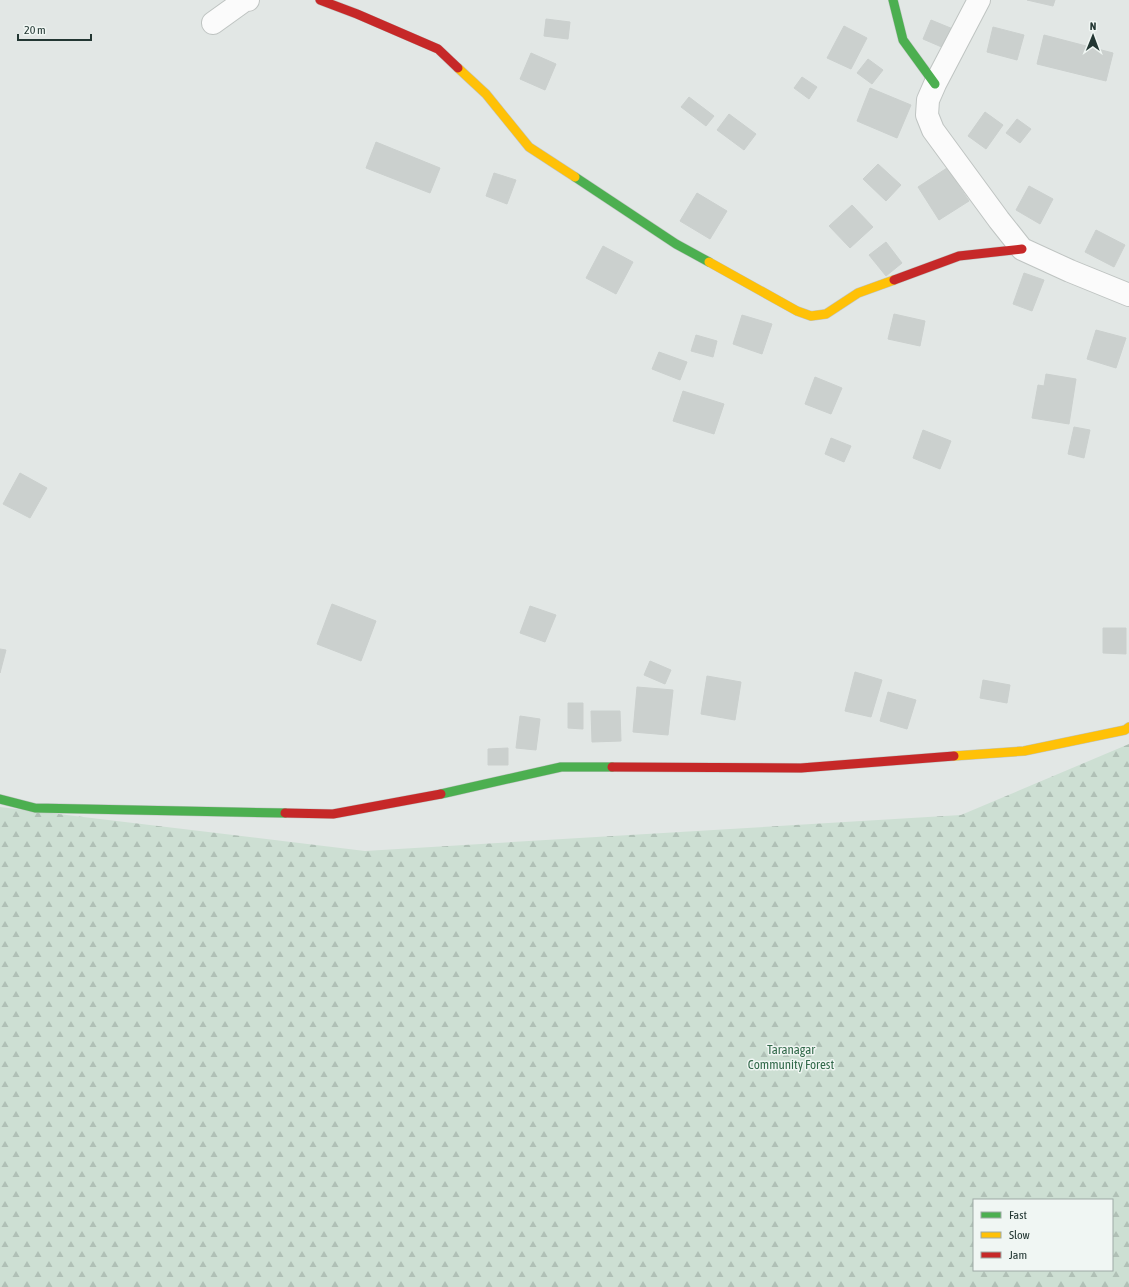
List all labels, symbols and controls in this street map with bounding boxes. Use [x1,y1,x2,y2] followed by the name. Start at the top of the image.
[18,16,91,42] scale bar
[1073,16,1113,56] north arrow
[1090,20,1097,32] text: N
[24,23,46,37] text: 20 m
[748,1042,834,1072] park label: Taranagar Community Forest
[973,1199,1113,1271] legend
[1009,1208,1027,1222] text: Fast
[1009,1228,1030,1242] text: Slow
[1009,1248,1027,1262] text: Jam

